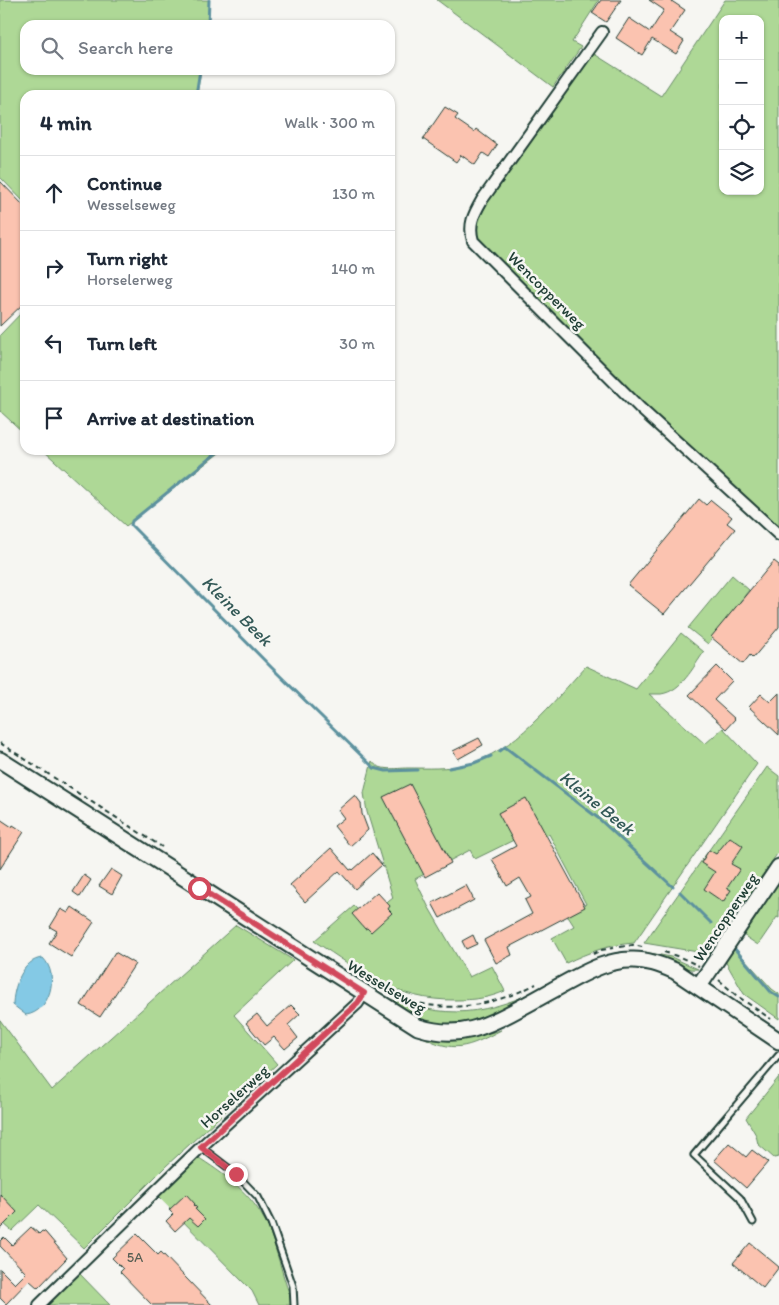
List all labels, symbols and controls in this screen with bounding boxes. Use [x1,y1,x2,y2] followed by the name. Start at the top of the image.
[719,15,764,195] map controls
[719,15,764,60] button: +
[20,20,395,75] search box
[38,34,66,62] icon: search
[78,36,173,59] text: Search here
[719,60,764,105] button: −
[719,105,764,150] button: locate
[40,110,92,135] text: 4 min
[284,113,375,132] text: Walk · 300 m
[719,150,764,195] button: layers
[87,172,162,195] text: Continue
[40,179,68,207] icon: ahead
[332,184,375,203] text: 130 m
[87,195,176,214] text: Wesselseweg
[87,247,168,270] text: Turn right
[504,247,590,334] street label: Wencopperweg
[40,254,68,282] icon: right
[331,259,375,278] text: 140 m
[87,270,173,289] text: Horselerweg
[40,329,68,357] icon: left
[87,332,157,355] text: Turn left
[339,334,375,353] text: 30 m
[40,404,68,432] icon: arrive
[87,407,254,430] text: Arrive at destination
[197,571,278,652] water label: Kleine Beek
[555,766,640,841] water label: Kleine Beek
[689,869,762,965] street label: Wencopperweg
[188,877,211,900] route start
[344,955,430,1018] street label: Wesselseweg
[196,1060,273,1132] street label: Horselerweg
[225,1163,248,1186] route end
[127,1249,143,1266] house number: 5A

